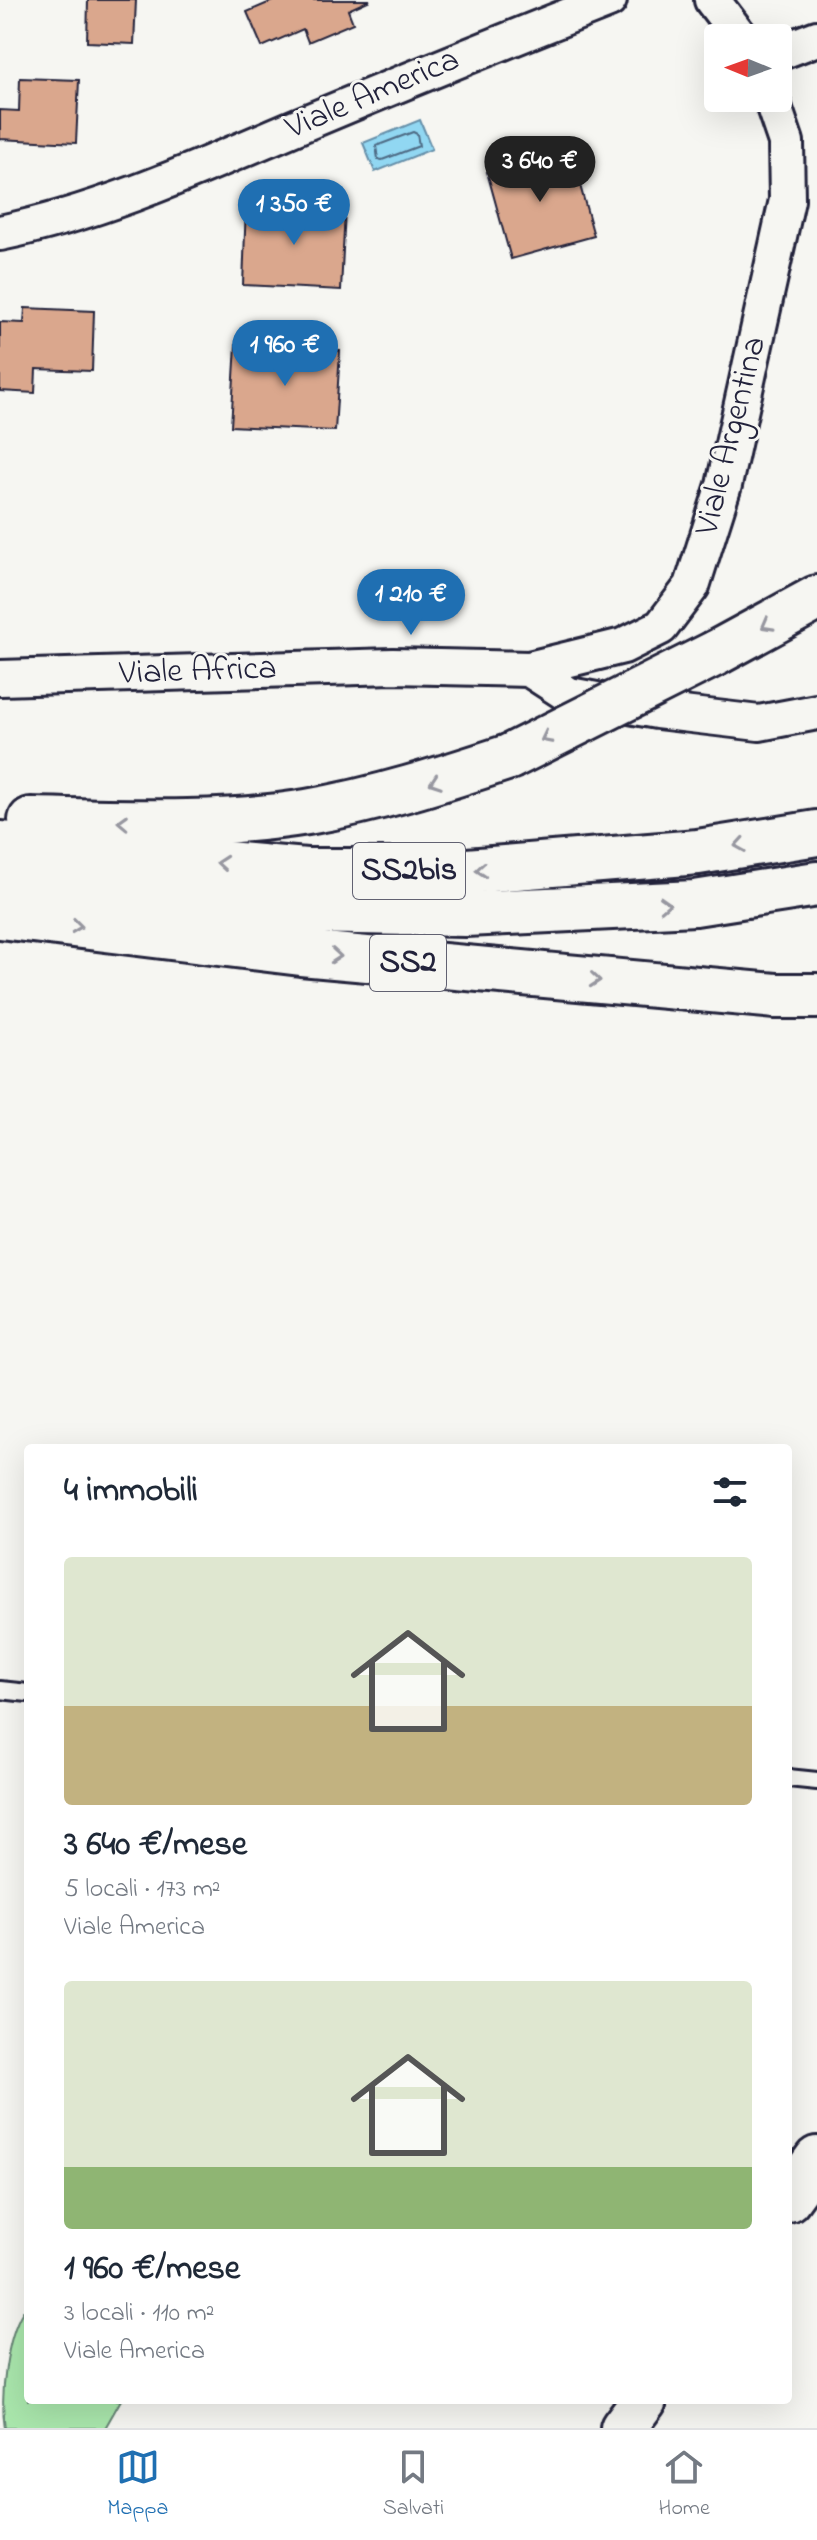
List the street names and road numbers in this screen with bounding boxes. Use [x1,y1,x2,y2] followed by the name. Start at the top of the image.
[277,36,468,154] street label: Viale America
[683,331,781,542] street label: Viale Argentina
[117,644,278,700] street label: Viale Africa
[353,843,465,899] road number: SS2bis
[370,935,446,991] road number: SS2

